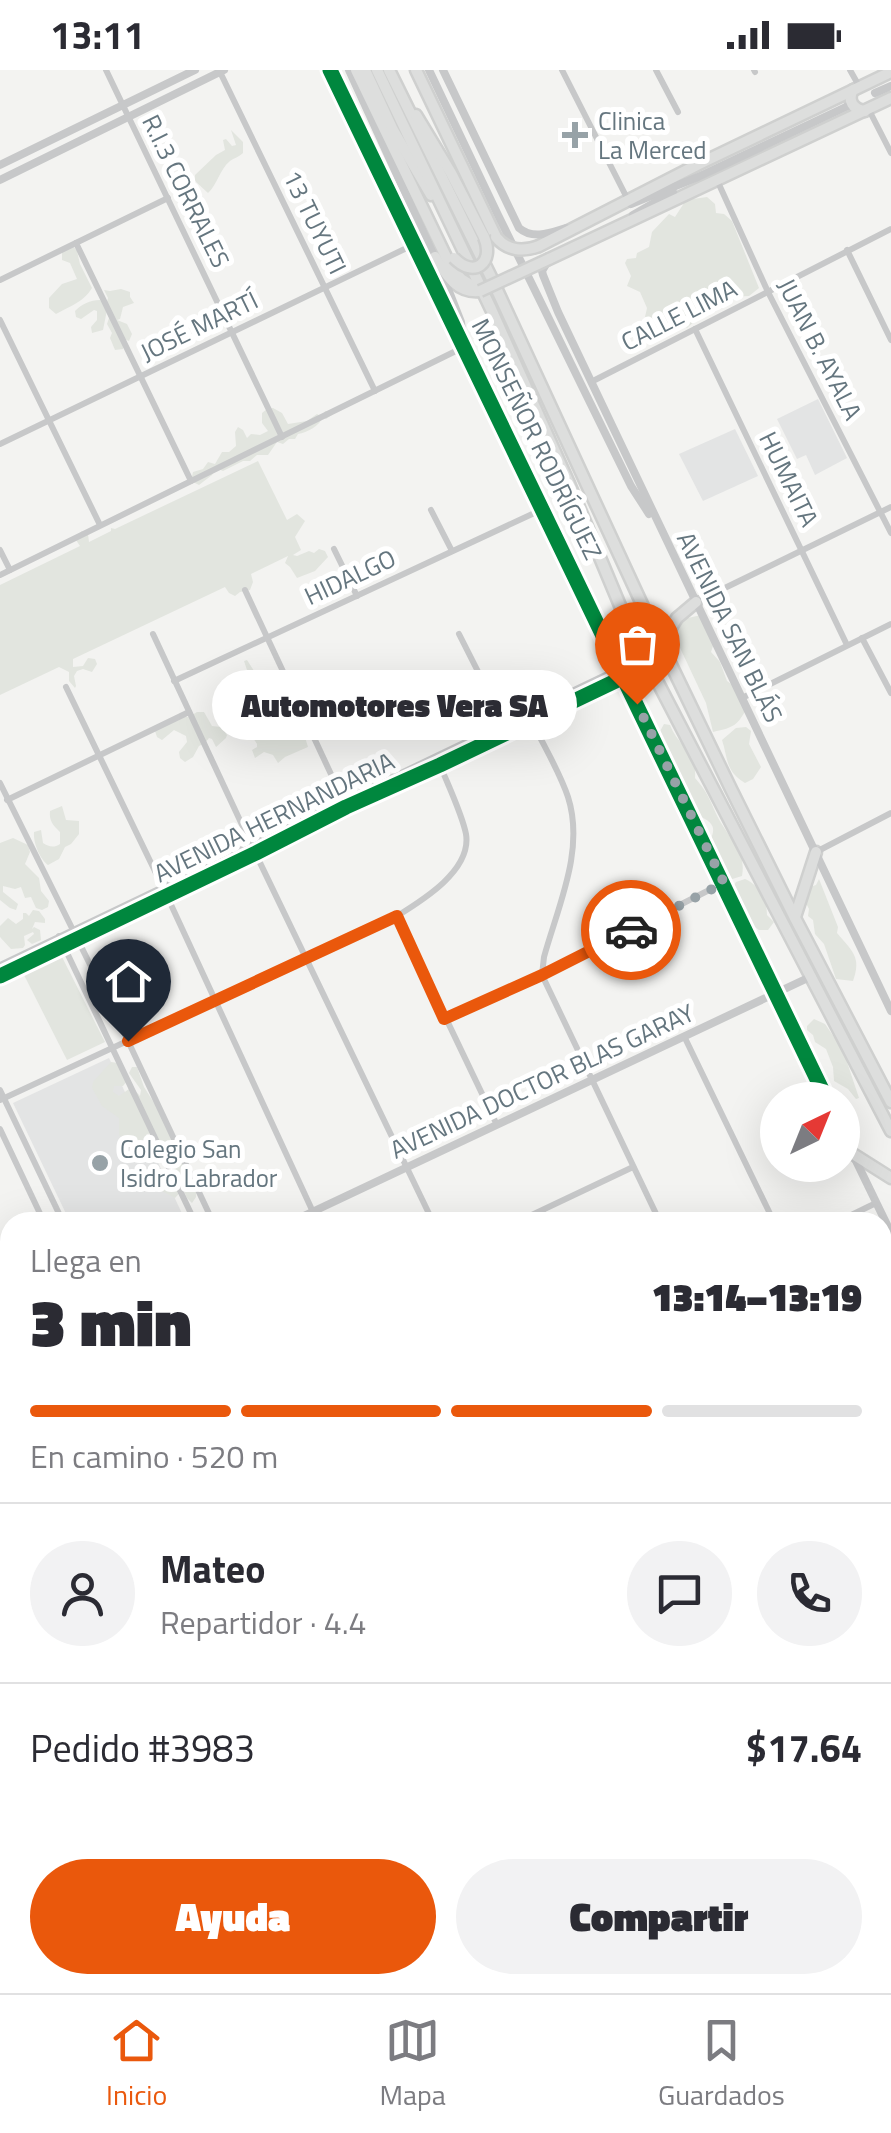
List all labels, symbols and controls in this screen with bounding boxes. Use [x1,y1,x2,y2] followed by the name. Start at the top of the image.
[50,6,145,64] text: 13:11
[598,102,707,169] place label: Clinica La Merced
[132,108,240,274] street label: R.I.3 CORRALES
[562,122,588,148] marker: Clinica La Merced
[273,164,357,280] street label: 13 TUYUTI
[614,269,744,360] street label: CALLE LIMA
[768,272,872,427] street label: JUAN B. AYALA
[134,281,265,371] street label: JOSÉ MARTÍ
[462,312,612,566] street label: MONSEÑOR RODRÍGUEZ
[750,425,828,533] street label: HUMAITA
[667,525,793,729] street label: AVENIDA SAN BLÁS
[298,539,402,615] street label: HIDALGO
[595,602,680,705] pin
[610,617,665,672] icon: bag
[212,669,577,739] callout: Automotores Vera SA
[241,681,548,729] text: Automotores Vera SA
[147,742,401,892] street label: AVENIDA HERNANDARIA
[581,880,681,980] courier
[604,903,659,958] icon: car
[86,939,171,1042] pin
[101,954,156,1009] icon: home
[384,993,701,1168] street label: AVENIDA DOCTOR BLAS GARAY
[760,1082,860,1182] north arrow
[760,1082,860,1182] map controls
[120,1130,278,1197] place label: Colegio San Isidro Labrador
[89,1152,111,1174] marker: Colegio San Isidro Labrador
[30,1236,142,1284] text: Llega en
[652,1268,862,1326] text: 13:14–13:19
[30,1272,191,1371] text: 3 min
[30,1432,278,1480] text: En camino · 520 m
[160,1540,265,1598] text: Mateo
[30,1541,135,1646] button: person
[627,1541,732,1646] button: chat
[757,1541,862,1646] button: phone
[160,1598,366,1646] text: Repartidor · 4.4
[30,1719,255,1777] text: Pedido #3983
[746,1719,862,1777] text: $17.64
[30,1859,436,1974] button: Ayuda
[456,1859,862,1974] button: Compartir
[106,2013,167,2116] tab: Inicio
[379,2013,446,2116] tab: Mapa
[658,2013,785,2116] tab: Guardados

